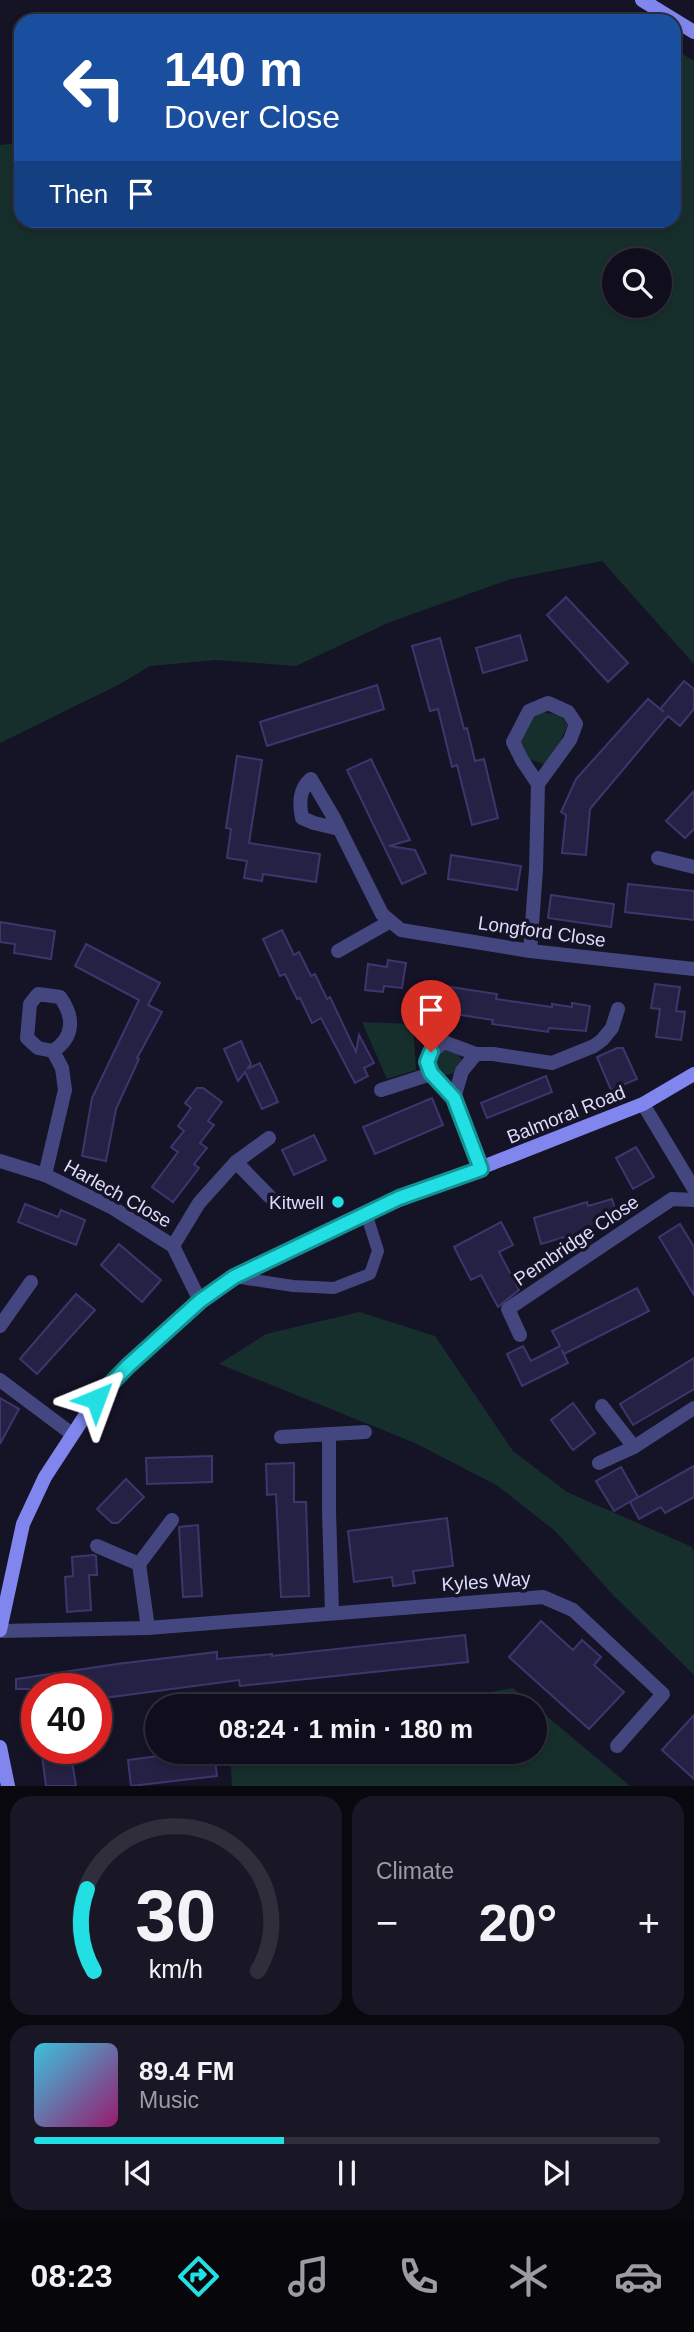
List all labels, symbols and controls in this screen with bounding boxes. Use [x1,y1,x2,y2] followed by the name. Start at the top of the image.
[49,42,140,133] icon: left
[164,42,303,96] text: 140 m
[164,99,340,135] text: Dover Close
[122,175,160,213] icon: arrive
[49,179,108,209] text: Then
[602,248,672,318] map controls
[602,248,672,318] button: search
[477,912,607,951] street label: Longford Close
[401,980,461,1052] pin
[412,991,450,1029] icon: arrive
[504,1081,628,1148] street label: Balmoral Road
[60,1155,175,1232] street label: Harlech Close
[510,1191,643,1290] street label: Pembridge Close
[269,1192,324,1213] place label: Kitwell
[330,1194,346,1210] marker: Kitwell
[59,1362,133,1436] position arrow
[441,1568,532,1595] street label: Kyles Way
[21,1673,112,1764] speed limit sign: 40
[219,1714,473,1744] text: 08:24 · 1 min · 180 m
[376,1858,454,1884] text: Climate
[136,1876,216,1957] text: 30
[479,1894,557,1952] text: 20°
[376,1902,398,1944] text: −
[638,1902,660,1944] text: +
[149,1955,203,1983] text: km/h
[139,2056,234,2086] text: 89.4 FM
[139,2087,199,2113] text: Music
[119,2154,157,2192] icon: previous
[328,2154,366,2192] icon: pause
[537,2154,575,2192] icon: next
[174,2252,223,2301] icon: directions
[284,2252,333,2301] icon: music
[394,2252,443,2301] icon: phone
[504,2252,553,2301] icon: climate
[614,2252,663,2301] icon: car
[31,2258,112,2294] text: 08:23

